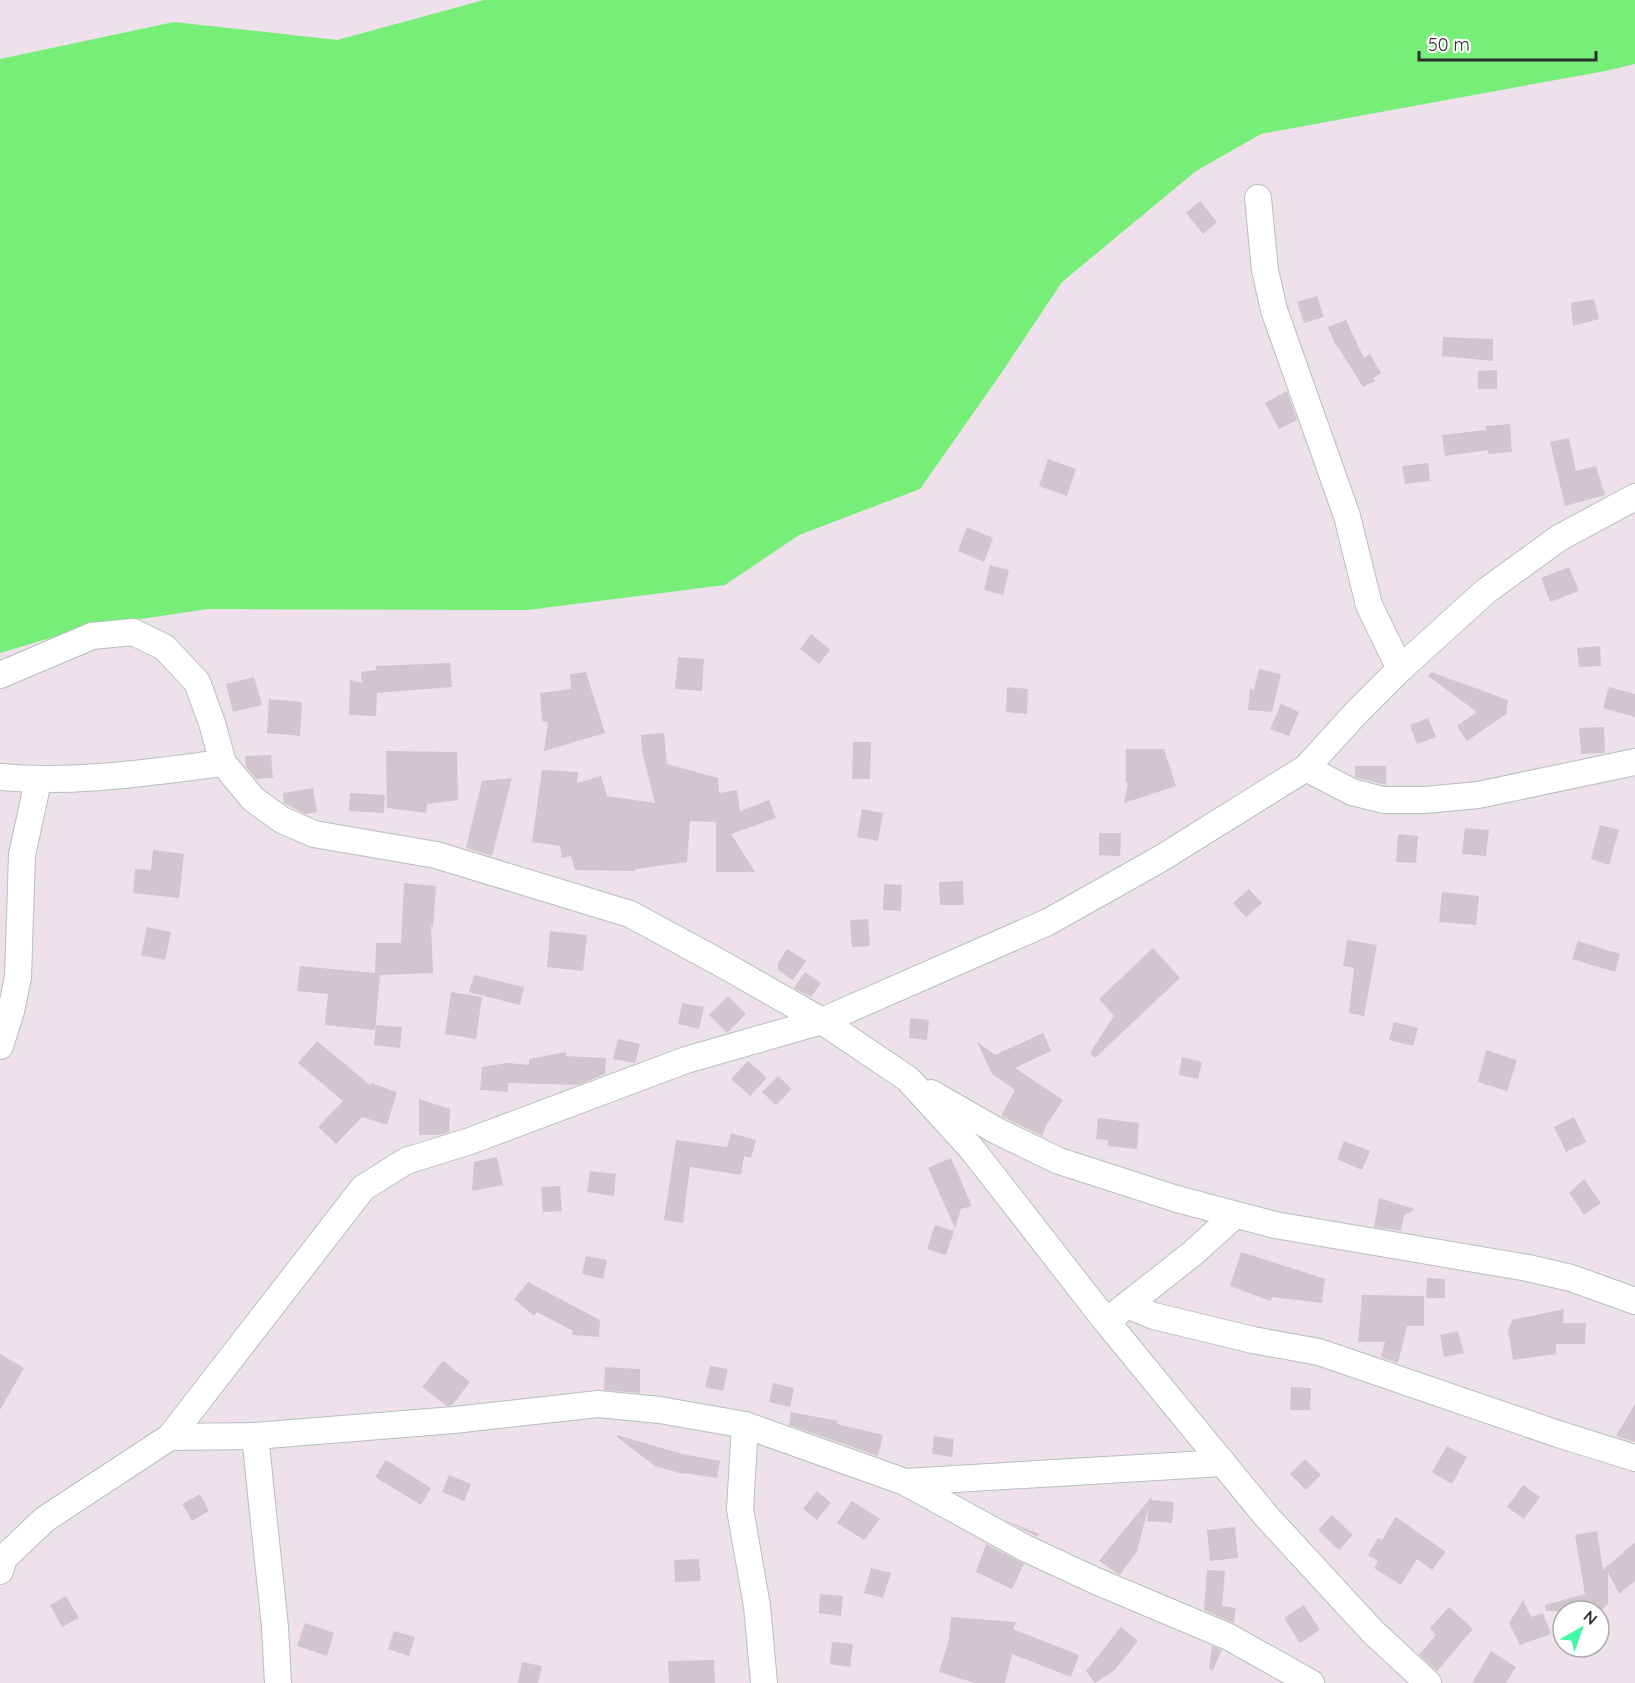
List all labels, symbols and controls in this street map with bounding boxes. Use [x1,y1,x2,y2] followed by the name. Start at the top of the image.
[1419,24,1596,62] scale bar
[1428,33,1470,56] text: 50 m
[1551,1599,1611,1659] north arrow
[1580,1606,1602,1629] text: N

